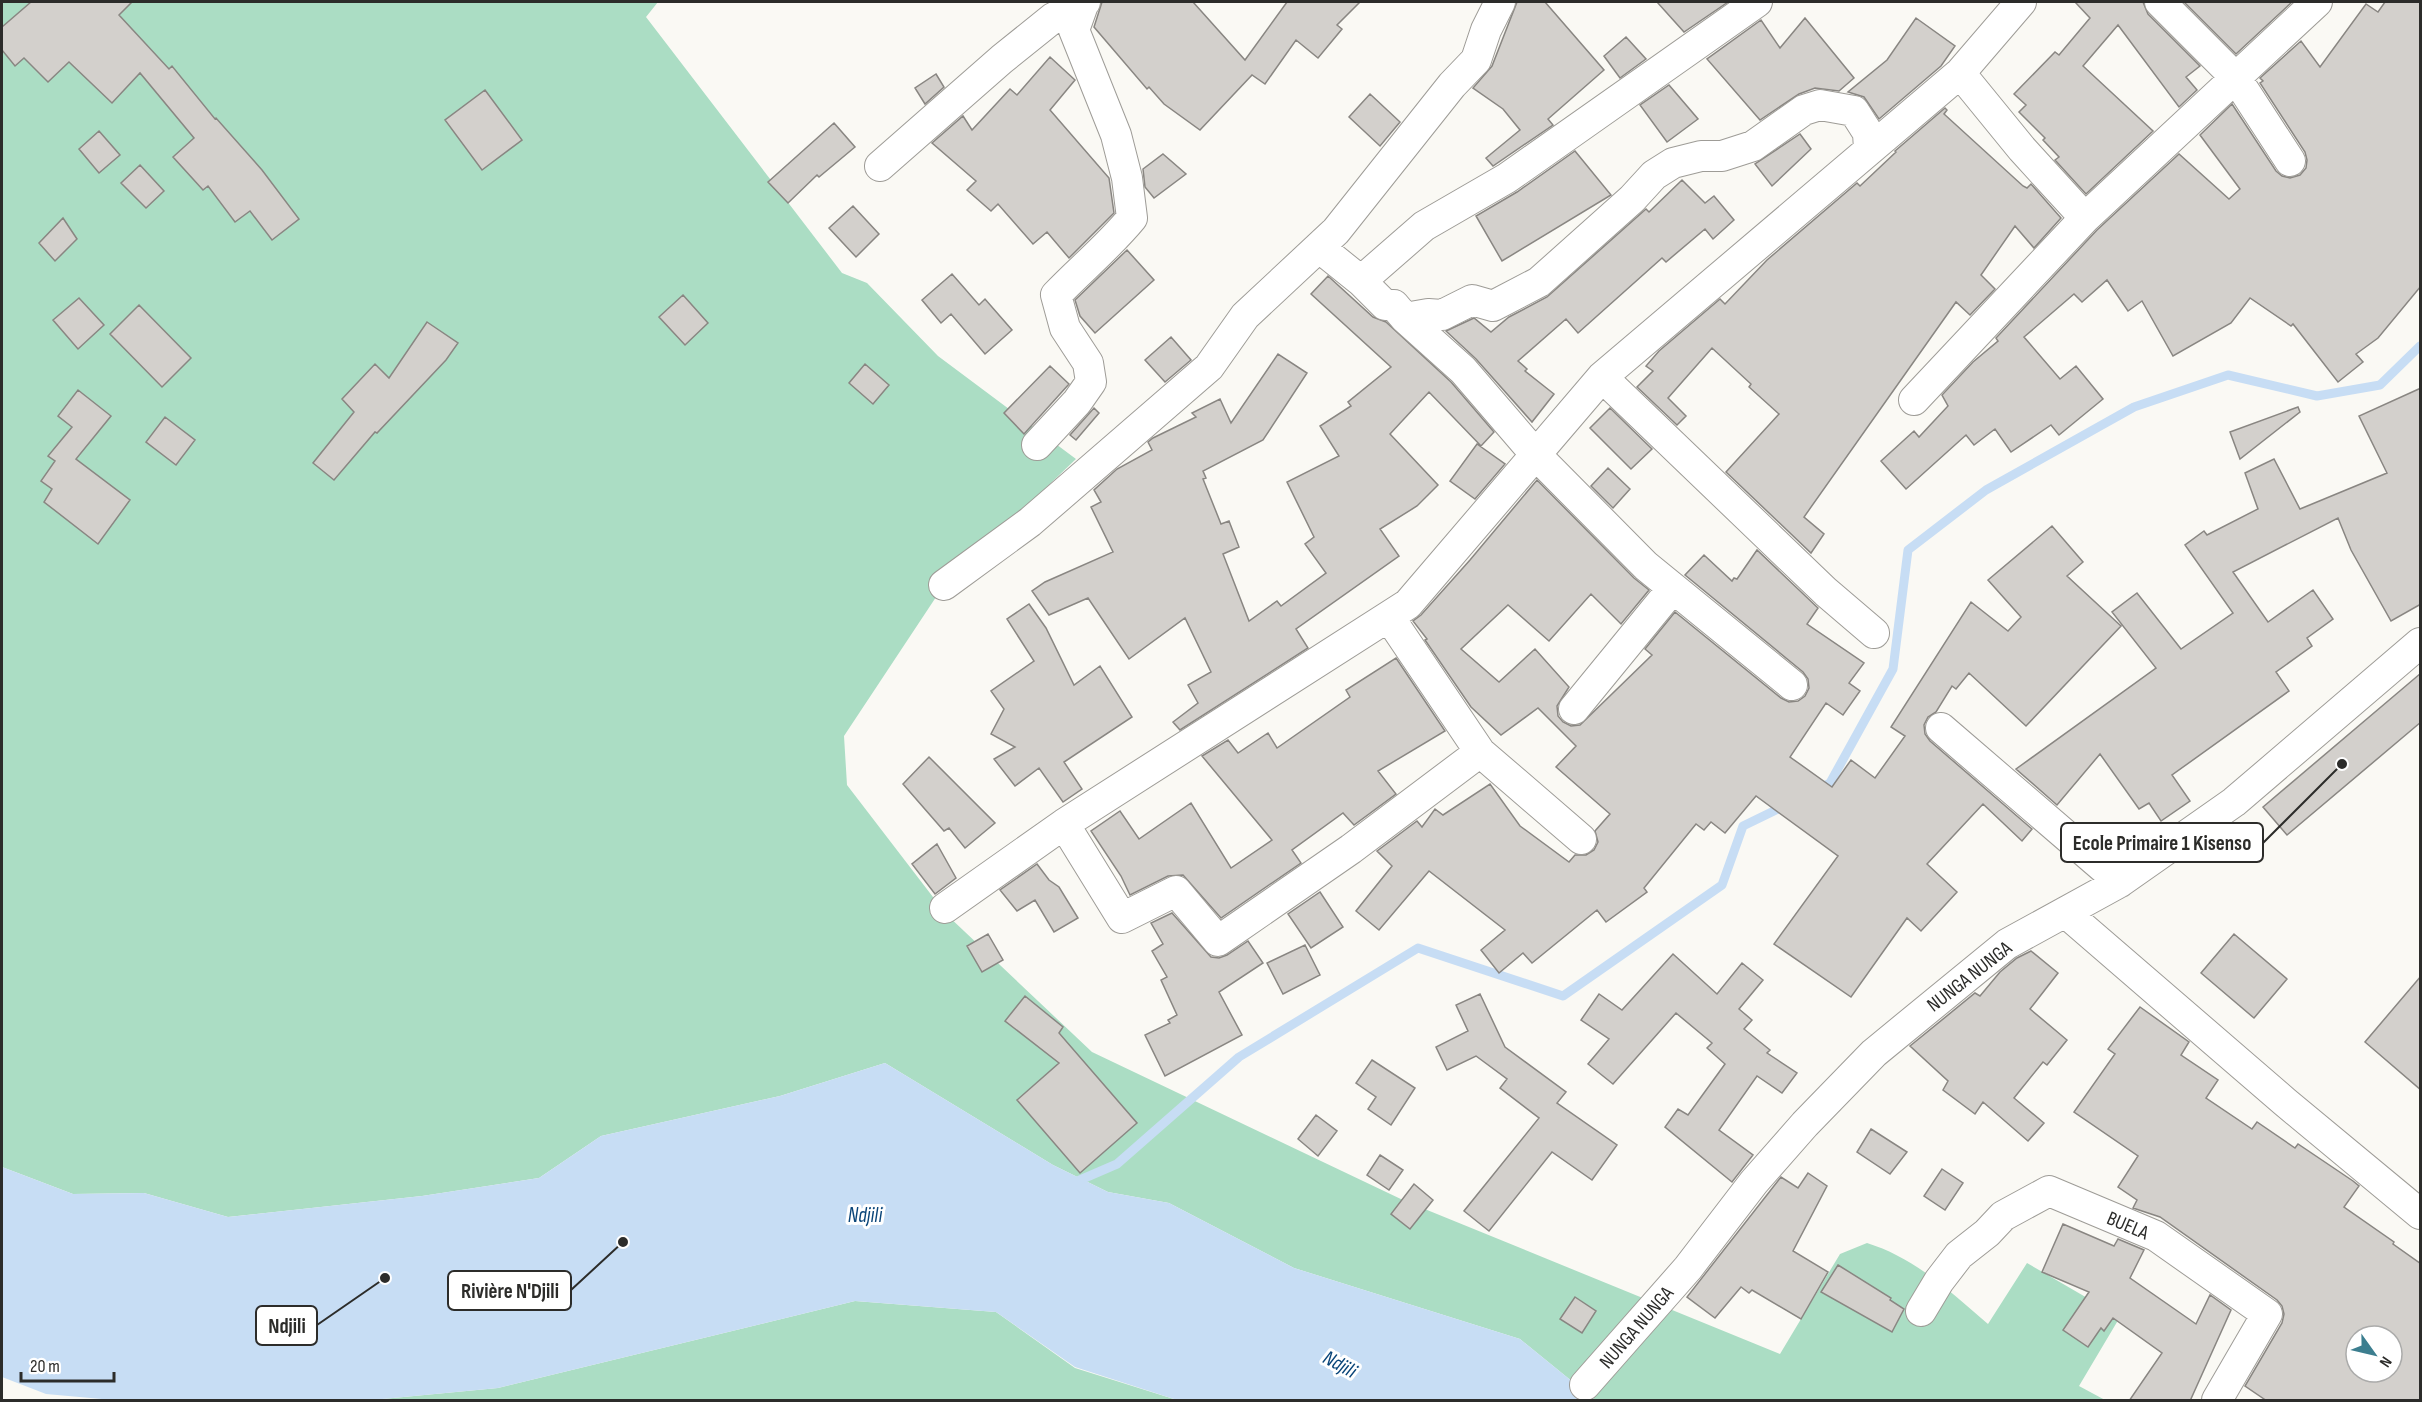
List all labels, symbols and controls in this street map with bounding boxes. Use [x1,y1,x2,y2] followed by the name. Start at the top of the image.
[2061,823,2263,862] callout: Ecole Primaire 1 Kisenso
[2073,831,2251,856] text: Ecole Primaire 1 Kisenso
[1922,936,2017,1017] street label: NUNGA NUNGA
[848,1203,883,1228] water label: Ndjili
[2103,1206,2153,1246] street label: BUELA
[448,1271,571,1310] callout: Rivière N'Djili
[461,1279,559,1304] text: Rivière N'Djili
[1595,1281,1679,1374] street label: NUNGA NUNGA
[256,1306,317,1345] callout: Ndjili
[268,1314,306,1339] text: Ndjili
[2344,1324,2404,1384] north arrow
[21,1345,114,1383] scale bar
[1319,1345,1362,1384] water label: Ndjili
[2375,1353,2395,1370] text: N
[30,1356,60,1377] text: 20 m

